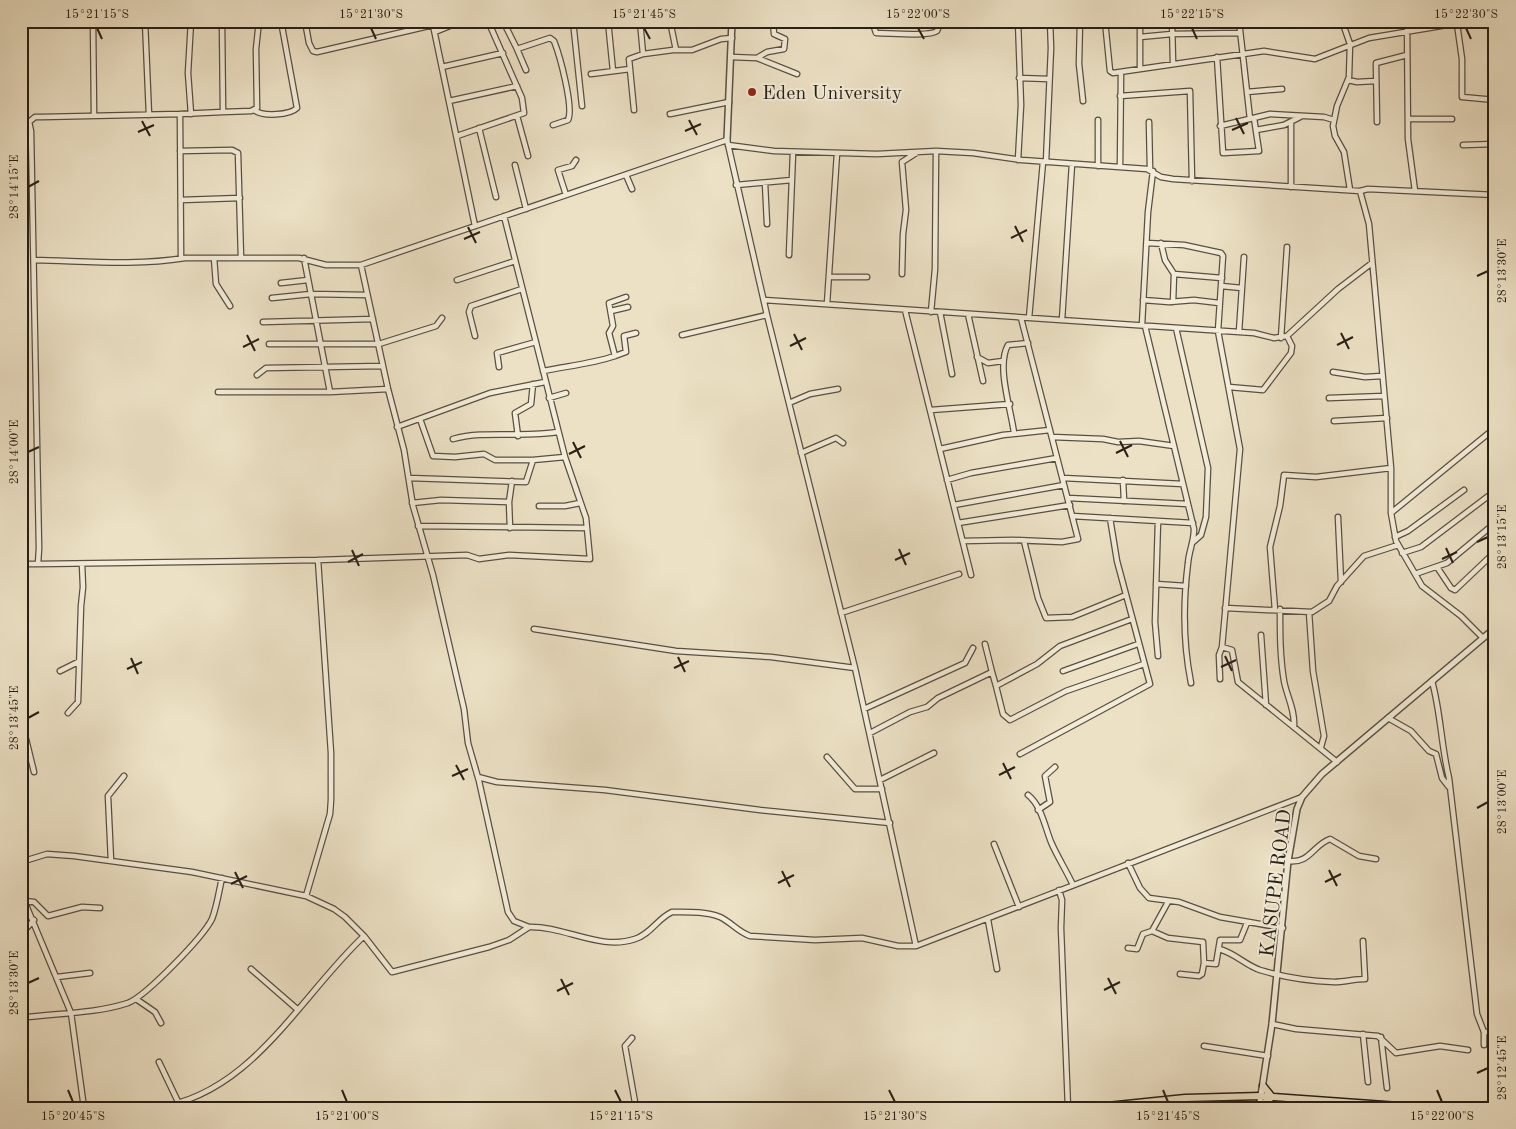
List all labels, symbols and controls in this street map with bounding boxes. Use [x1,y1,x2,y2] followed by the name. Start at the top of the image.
[65,8,129,21] text: 15°21'15"S
[339,8,403,21] text: 15°21'30"S
[612,8,676,21] text: 15°21'45"S
[886,8,950,21] text: 15°22'00"S
[1160,8,1224,21] text: 15°22'15"S
[1434,8,1498,21] text: 15°22'30"S
[762,84,903,104] place label: Eden University
[746,86,758,98] marker: Eden University
[8,155,21,219] text: 28°14'15"E
[1497,239,1509,303] text: 28°13'30"E
[9,420,21,484] text: 28°14'00"E
[1496,505,1509,569] text: 28°13'15"E
[8,686,21,750] text: 28°13'45"E
[1497,770,1509,834] text: 28°13'00"E
[1258,808,1296,958] street label: KASUPE ROAD
[9,951,21,1015] text: 28°13'30"E
[1496,1036,1509,1100] text: 28°12'45"E
[41,1110,105,1123] text: 15°20'45"S
[315,1110,379,1123] text: 15°21'00"S
[589,1110,653,1123] text: 15°21'15"S
[863,1110,927,1123] text: 15°21'30"S
[1136,1110,1200,1123] text: 15°21'45"S
[1410,1110,1474,1123] text: 15°22'00"S

